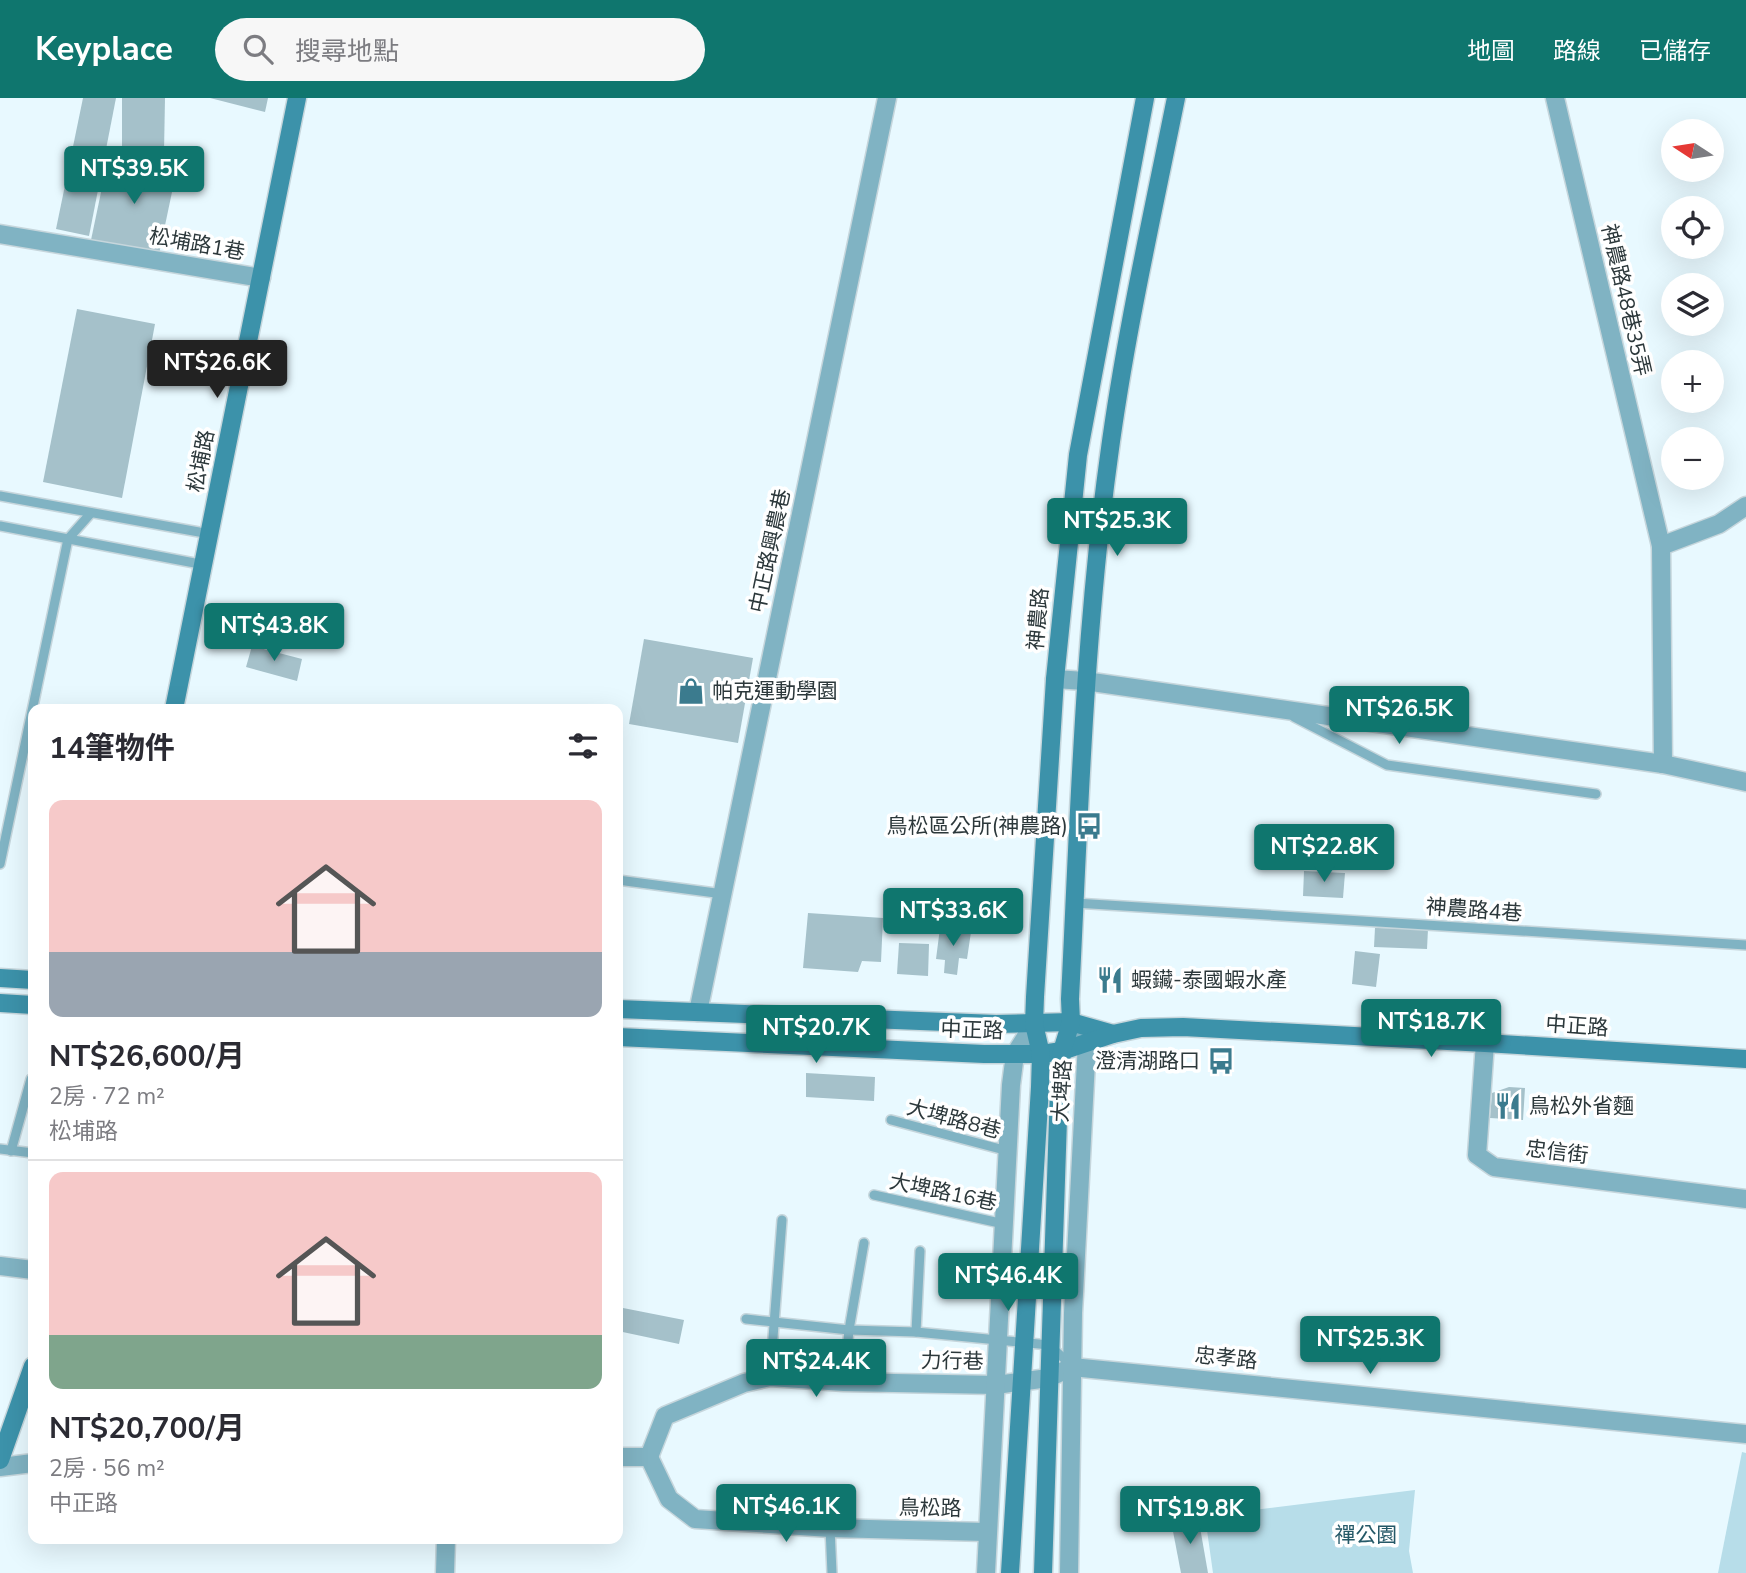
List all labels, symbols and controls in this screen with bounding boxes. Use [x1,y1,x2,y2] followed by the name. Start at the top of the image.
[215,18,705,81] search box
[35,27,173,72] text: Keyplace
[239,30,277,68] icon: search
[295,34,399,69] text: 搜尋地點
[1467,35,1515,67] text: 地圖
[1553,35,1601,67] text: 路線
[1639,35,1711,67] text: 已儲存
[1661,119,1724,182] north arrow
[1661,119,1724,490] map controls
[62,146,206,206] pin: NT$39.5K
[80,153,188,184] text: NT$39.5K
[1661,196,1724,259] button: locate
[1595,221,1657,379] street label: 神農路48巷35弄
[147,222,247,266] street label: 松埔路1巷
[1661,273,1724,336] button: layers
[145,341,289,400] pin: NT$26.6K
[163,347,271,378] text: NT$26.6K
[1661,350,1724,413] button: +
[181,427,221,495] street label: 松埔路
[1661,427,1724,490] button: −
[743,486,797,616] street label: 中正路興農巷
[1045,498,1189,558] pin: NT$25.3K
[1063,505,1171,536] text: NT$25.3K
[1021,586,1055,652] street label: 神農路
[202,603,346,663] pin: NT$43.8K
[220,610,328,641] text: NT$43.8K
[676,676,706,706] shop icon: 帕克運動學園
[712,677,838,705] place label: 帕克運動學園
[1327,686,1471,746] pin: NT$26.5K
[1345,693,1453,724] text: NT$26.5K
[564,727,602,765] icon: filters
[49,728,175,769] text: 14筆物件
[1074,811,1104,841] bus stop icon: 鳥松區公所(神農路)
[887,812,1068,840] place label: 鳥松區公所(神農路)
[1252,824,1396,884] pin: NT$22.8K
[1270,831,1378,862] text: NT$22.8K
[263,846,389,972] icon: home
[881,888,1025,948] pin: NT$33.6K
[1425,893,1523,927] street label: 神農路4巷
[899,895,1007,926] text: NT$33.6K
[1095,965,1125,995] restaurant icon: 蝦鑶-泰國蝦水產
[1131,966,1287,994] place label: 蝦鑶-泰國蝦水產
[1359,1000,1503,1059] pin: NT$18.7K
[744,1006,888,1065] pin: NT$20.7K
[1377,1006,1485,1037] text: NT$18.7K
[1545,1010,1609,1042] street label: 中正路
[762,1012,870,1043] text: NT$20.7K
[940,1015,1004,1045] street label: 中正路
[49,1036,245,1077] text: NT$26,600/月
[1206,1046,1236,1076] bus stop icon: 澄清湖路口
[1095,1047,1200,1075] place label: 澄清湖路口
[1046,1059,1078,1123] street label: 大埤路
[49,1081,165,1112] text: 2房 · 72 m²
[1493,1091,1523,1121] restaurant icon: 鳥松外省麵
[1529,1092,1634,1120] place label: 鳥松外省麵
[904,1093,1004,1145] street label: 大埤路8巷
[49,1116,118,1147] text: 松埔路
[1524,1134,1590,1170] street label: 忠信街
[887,1167,999,1217] street label: 大埤路16巷
[263,1218,389,1344] icon: home
[936,1254,1080,1313] pin: NT$46.4K
[954,1260,1062,1291] text: NT$46.4K
[1298,1316,1442,1376] pin: NT$25.3K
[1316,1323,1424,1354] text: NT$25.3K
[744,1340,888,1399] pin: NT$24.4K
[1193,1341,1259,1375] street label: 忠孝路
[762,1346,870,1377] text: NT$24.4K
[920,1346,984,1376] street label: 力行巷
[49,1408,245,1449] text: NT$20,700/月
[49,1453,165,1484] text: 2房 · 56 m²
[714,1484,858,1544] pin: NT$46.1K
[1118,1486,1262,1546] pin: NT$19.8K
[49,1488,118,1519] text: 中正路
[732,1491,840,1522] text: NT$46.1K
[898,1493,962,1523] street label: 鳥松路
[1136,1493,1244,1524] text: NT$19.8K
[1335,1521,1398,1549] park label: 禪公園

